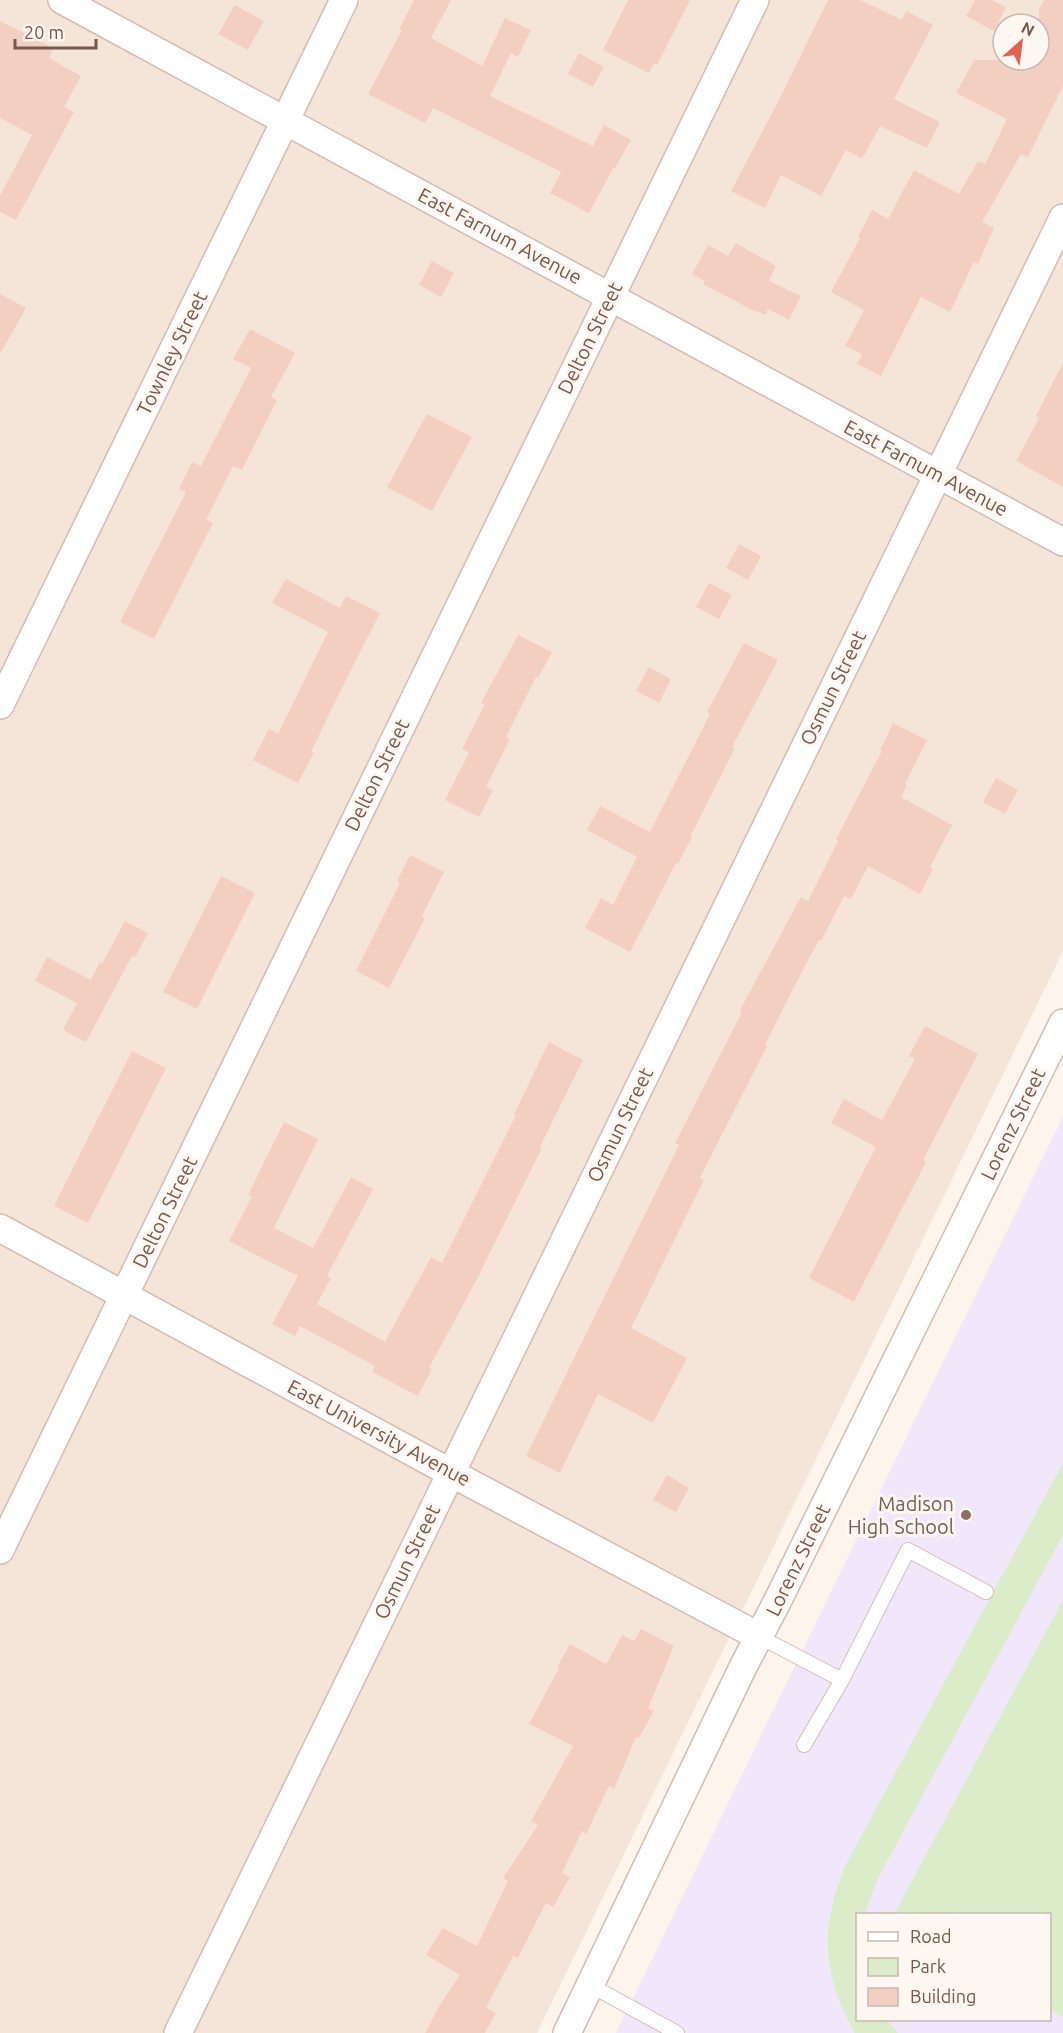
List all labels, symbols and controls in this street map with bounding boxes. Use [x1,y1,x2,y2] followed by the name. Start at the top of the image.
[15,12,96,50] scale bar
[991,12,1051,72] north arrow
[1019,18,1038,40] text: N
[24,22,64,42] text: 20 m
[414,183,586,289] street label: East Farnum Avenue
[553,278,627,398] street label: Delton Street
[132,287,212,419] street label: Townley Street
[840,415,1012,521] street label: East Farnum Avenue
[795,627,870,749] street label: Osmun Street
[340,715,414,835] street label: Delton Street
[582,1064,657,1186] street label: Osmun Street
[976,1064,1050,1183] street label: Lorenz Street
[128,1152,202,1272] street label: Delton Street
[284,1375,475,1491] street label: East University Avenue
[848,1492,954,1538] place label: Madison High School
[761,1500,835,1619] street label: Lorenz Street
[369,1501,444,1623] street label: Osmun Street
[959,1508,973,1522] marker: Madison High School
[856,1913,1051,2021] legend
[910,1926,952,1946] text: Road
[910,1956,946,1976] text: Park
[910,1986,976,2006] text: Building

